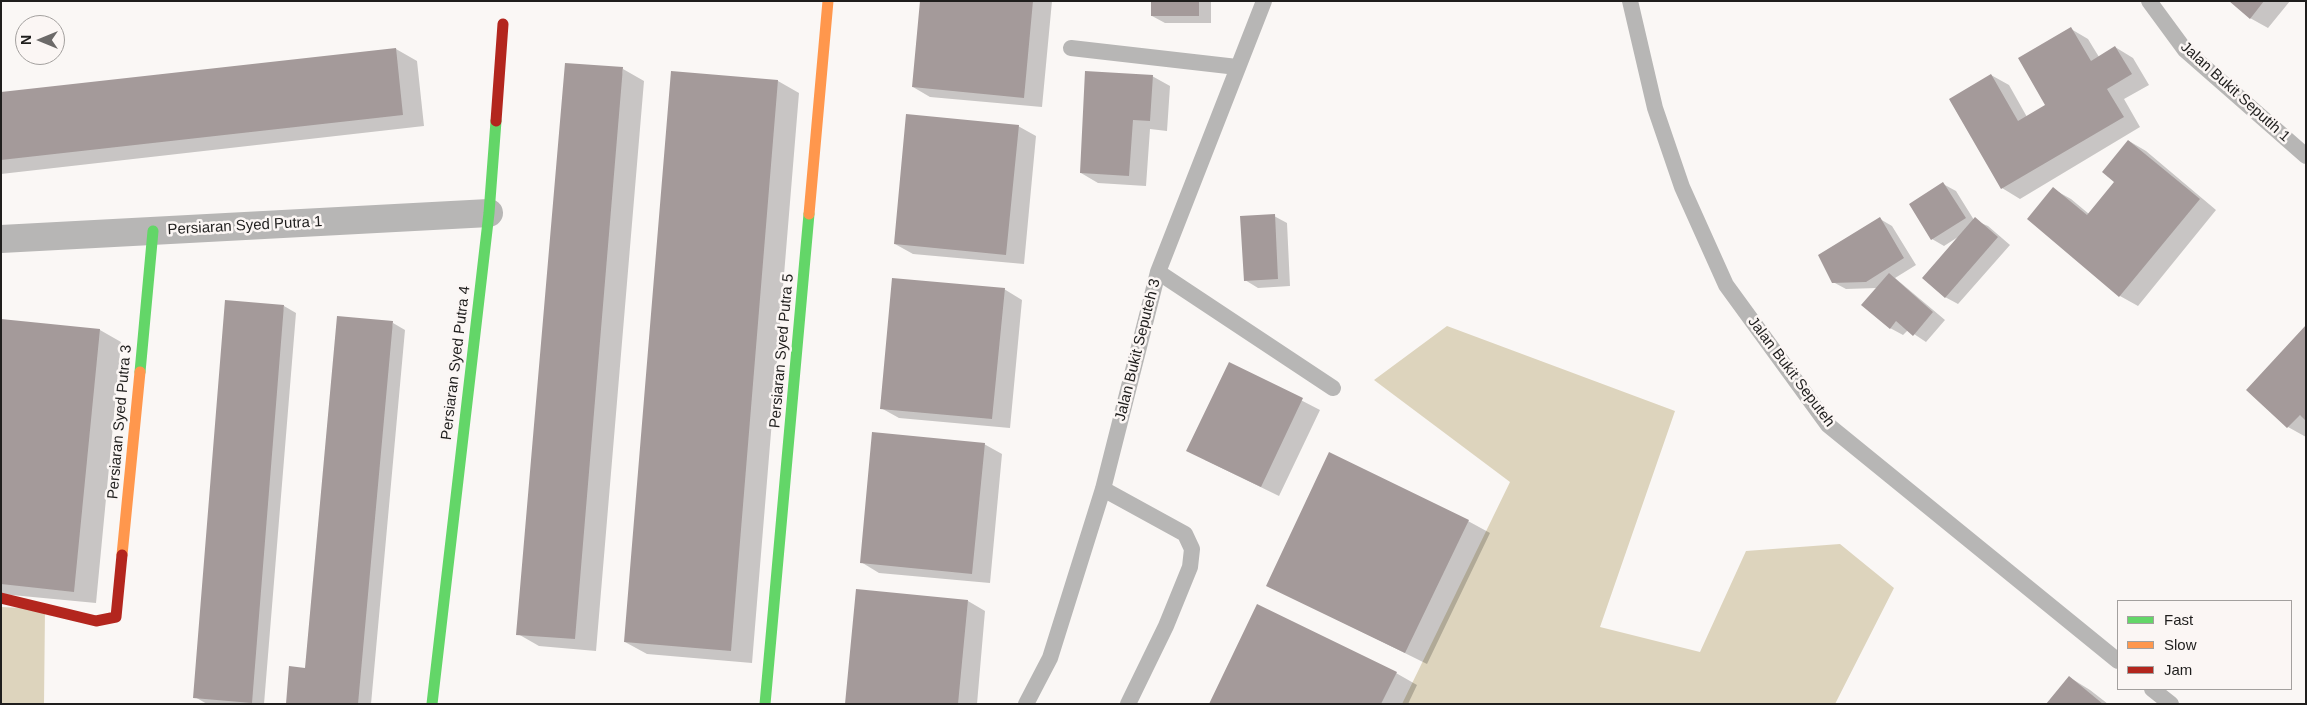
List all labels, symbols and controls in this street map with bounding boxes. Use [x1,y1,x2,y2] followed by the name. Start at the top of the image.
[15,15,65,65] north arrow
[18,35,34,45] text: N
[2177,38,2293,146] street label: Jalan Bukit Seputih 1
[167,213,323,239] street label: Persiaran Syed Putra 1
[766,273,798,429] street label: Persiaran Syed Putra 5
[1112,277,1164,423] street label: Jalan Bukit Seputeh 3
[438,285,474,441] street label: Persiaran Syed Putra 4
[1744,313,1838,431] street label: Jalan Bukit Seputeh
[104,344,136,500] street label: Persiaran Syed Putra 3
[2117,600,2292,690] legend
[2164,611,2193,628] text: Fast
[2164,636,2197,653] text: Slow
[2164,661,2192,678] text: Jam

